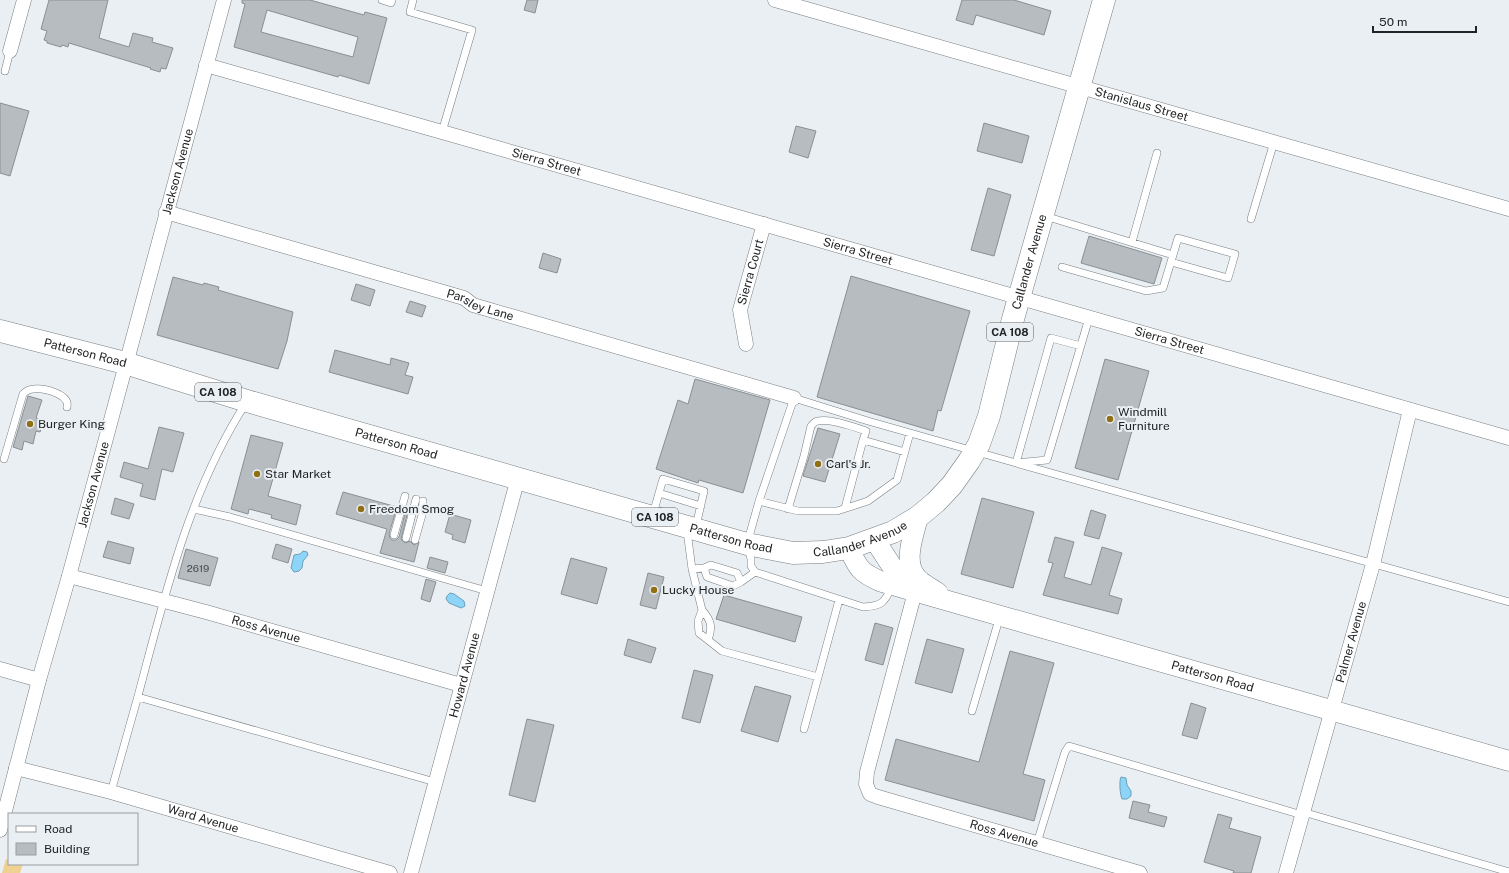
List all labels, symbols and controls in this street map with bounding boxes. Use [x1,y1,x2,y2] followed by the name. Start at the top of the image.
[1373,8,1476,34] scale bar
[1379,15,1407,29] text: 50 m
[1093,84,1190,124] street label: Stanislaus Street
[160,127,196,216] street label: Jackson Avenue
[510,145,583,179] street label: Sierra Street
[1009,212,1050,311] street label: Callander Avenue
[822,235,895,268] street label: Sierra Street
[735,237,767,307] street label: Sierra Court
[445,286,516,324] street label: Parsley Lane
[987,323,1033,341] road number: CA 108
[1133,324,1206,357] street label: Sierra Street
[42,335,128,370] street label: Patterson Road
[195,383,241,401] road number: CA 108
[1118,405,1170,433] place label: Windmill Furniture
[1105,414,1115,424] marker: Windmill Furniture
[38,417,105,431] place label: Burger King
[25,419,35,429] marker: Burger King
[353,425,439,462] street label: Patterson Road
[75,440,112,529] street label: Jackson Avenue
[826,457,871,471] place label: Carl's Jr.
[813,459,823,469] marker: Carl's Jr.
[265,467,332,481] place label: Star Market
[252,469,262,479] marker: Star Market
[369,502,454,516] place label: Freedom Smog
[356,504,366,514] marker: Freedom Smog
[632,508,678,526] road number: CA 108
[813,518,910,559] street label: Callander Avenue
[688,521,774,556] street label: Patterson Road
[187,562,209,574] house number: 2619
[662,583,734,597] place label: Lucky House
[649,585,659,595] marker: Lucky House
[1333,600,1369,684] street label: Palmer Avenue
[230,613,302,646] street label: Ross Avenue
[446,631,483,719] street label: Howard Avenue
[1170,658,1255,695] street label: Patterson Road
[166,802,241,836] street label: Ward Avenue
[8,813,138,865] legend
[968,817,1040,850] street label: Ross Avenue
[44,822,72,836] text: Road
[44,842,90,856] text: Building

